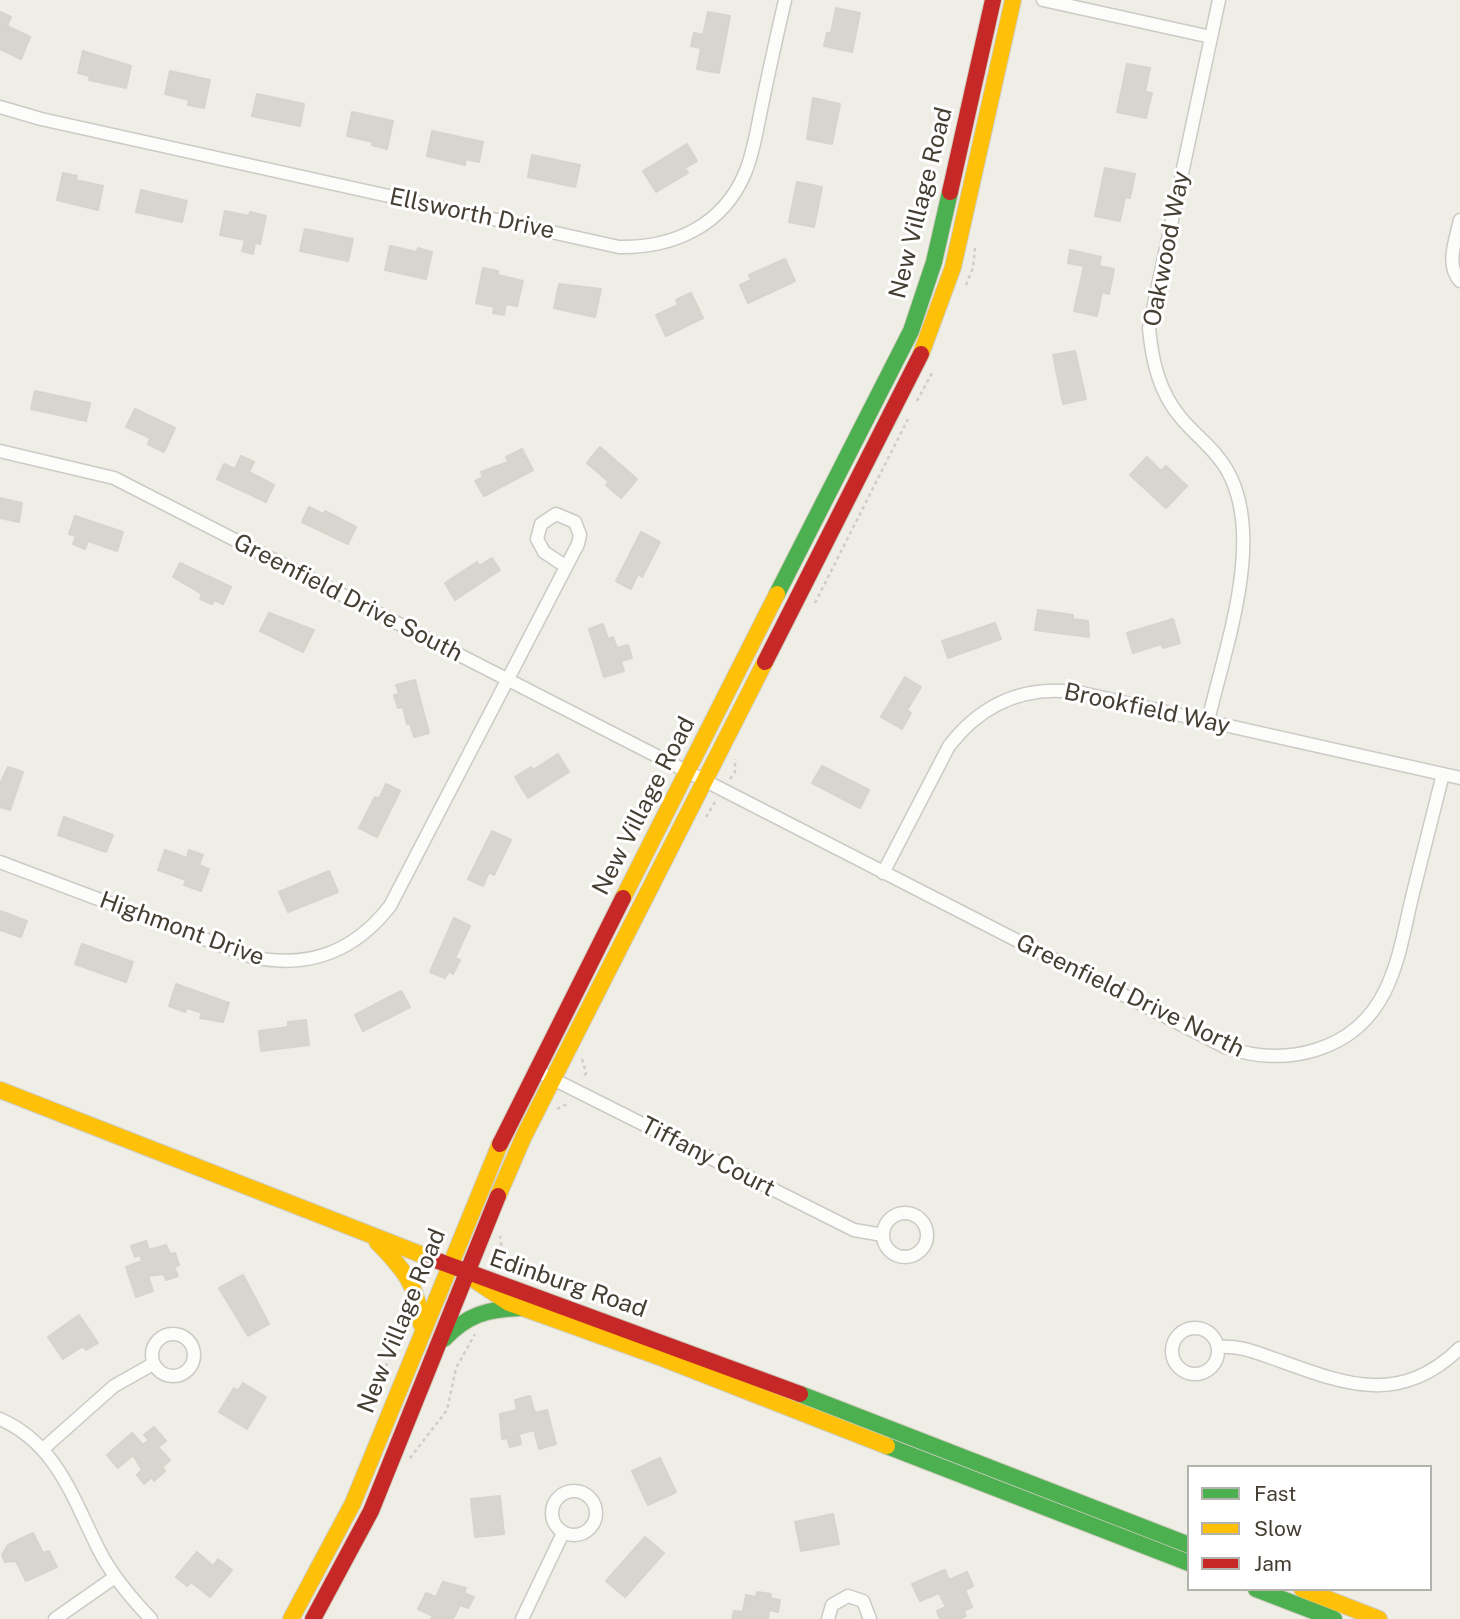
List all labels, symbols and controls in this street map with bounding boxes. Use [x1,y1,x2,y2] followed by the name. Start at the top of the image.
[883,104,959,302] street label: New Village Road
[1138,169,1196,329] street label: Oakwood Way
[387,182,557,246] street label: Ellsworth Drive
[229,528,467,668] street label: Greenfield Drive South
[1061,677,1233,741] street label: Brookfield Way
[587,712,701,900] street label: New Village Road
[96,886,268,972] street label: Highmont Drive
[1011,928,1249,1064] street label: Greenfield Drive North
[636,1111,780,1203] street label: Tiffany Court
[352,1225,452,1417] street label: New Village Road
[486,1244,650,1324] street label: Edinburg Road
[1187,1465,1432,1591] legend
[1254,1481,1296,1506] text: Fast
[1254,1516,1302,1541] text: Slow
[1254,1551,1292,1576] text: Jam

